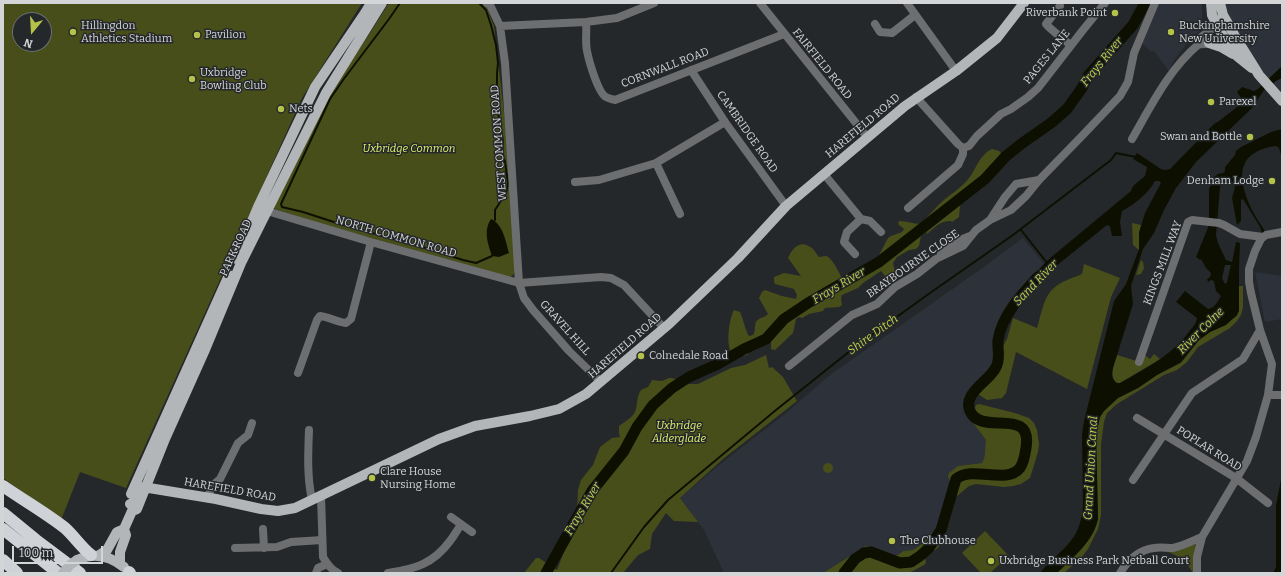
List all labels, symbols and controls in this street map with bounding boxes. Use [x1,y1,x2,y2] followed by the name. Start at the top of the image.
[1026,6,1107,20] place label: Riverbank Point
[1110,8,1120,18] marker: Riverbank Point
[12,12,52,52] north arrow
[81,19,172,45] place label: Hillingdon Athletics Stadium
[1179,19,1270,45] place label: Buckinghamshire New University
[789,26,855,102] street label: FAIRFIELD ROAD
[68,27,78,37] marker: Hillingdon Athletics Stadium
[1021,27,1073,87] street label: PAGES LANE
[1166,27,1176,37] marker: Buckinghamshire New University
[205,28,246,42] place label: Pavilion
[192,30,202,40] marker: Pavilion
[1078,34,1126,90] water label: Frays River
[22,35,34,50] text: N
[619,45,711,91] street label: CORNWALL ROAD
[200,66,267,92] place label: Uxbridge Bowling Club
[187,74,197,84] marker: Uxbridge Bowling Club
[488,84,510,202] street label: WEST COMMON ROAD
[714,88,780,176] street label: CAMBRIDGE ROAD
[823,91,903,161] street label: HAREFIELD ROAD
[1219,95,1256,109] place label: Parexel
[1206,97,1216,107] marker: Parexel
[289,102,313,116] place label: Nets
[276,104,286,114] marker: Nets
[1160,130,1242,144] place label: Swan and Bottle
[1245,132,1255,142] marker: Swan and Bottle
[363,142,455,156] park label: Uxbridge Common
[1187,174,1264,188] place label: Denham Lodge
[1267,176,1277,186] marker: Denham Lodge
[334,213,458,261] street label: NORTH COMMON ROAD
[217,218,255,278] street label: PARK ROAD
[1141,219,1185,307] street label: KINGS MILL WAY
[864,227,962,301] street label: BRAYBOURNE CLOSE
[1011,257,1061,309] water label: Sand River
[810,265,868,307] water label: Frays River
[537,298,593,358] street label: GRAVEL HILL
[1175,305,1227,357] water label: River Colne
[586,310,664,382] street label: HAREFIELD ROAD
[845,312,901,358] water label: Shire Ditch
[649,349,728,363] place label: Colnedale Road
[636,351,646,361] marker: Colnedale Road
[1081,416,1101,520] water label: Grand Union Canal
[652,419,706,445] park label: Uxbridge Alderglade
[1174,424,1244,474] street label: POPLAR ROAD
[380,465,456,491] place label: Clare House Nursing Home
[367,473,377,483] marker: Clare House Nursing Home
[183,475,277,505] street label: HAREFIELD ROAD
[562,480,604,538] water label: Frays River
[900,534,976,548] place label: The Clubhouse
[887,536,897,546] marker: The Clubhouse
[14,538,105,564] scale bar
[19,546,53,560] text: 100 m
[999,554,1189,568] place label: Uxbridge Business Park Netball Court
[986,556,996,566] marker: Uxbridge Business Park Netball Court

